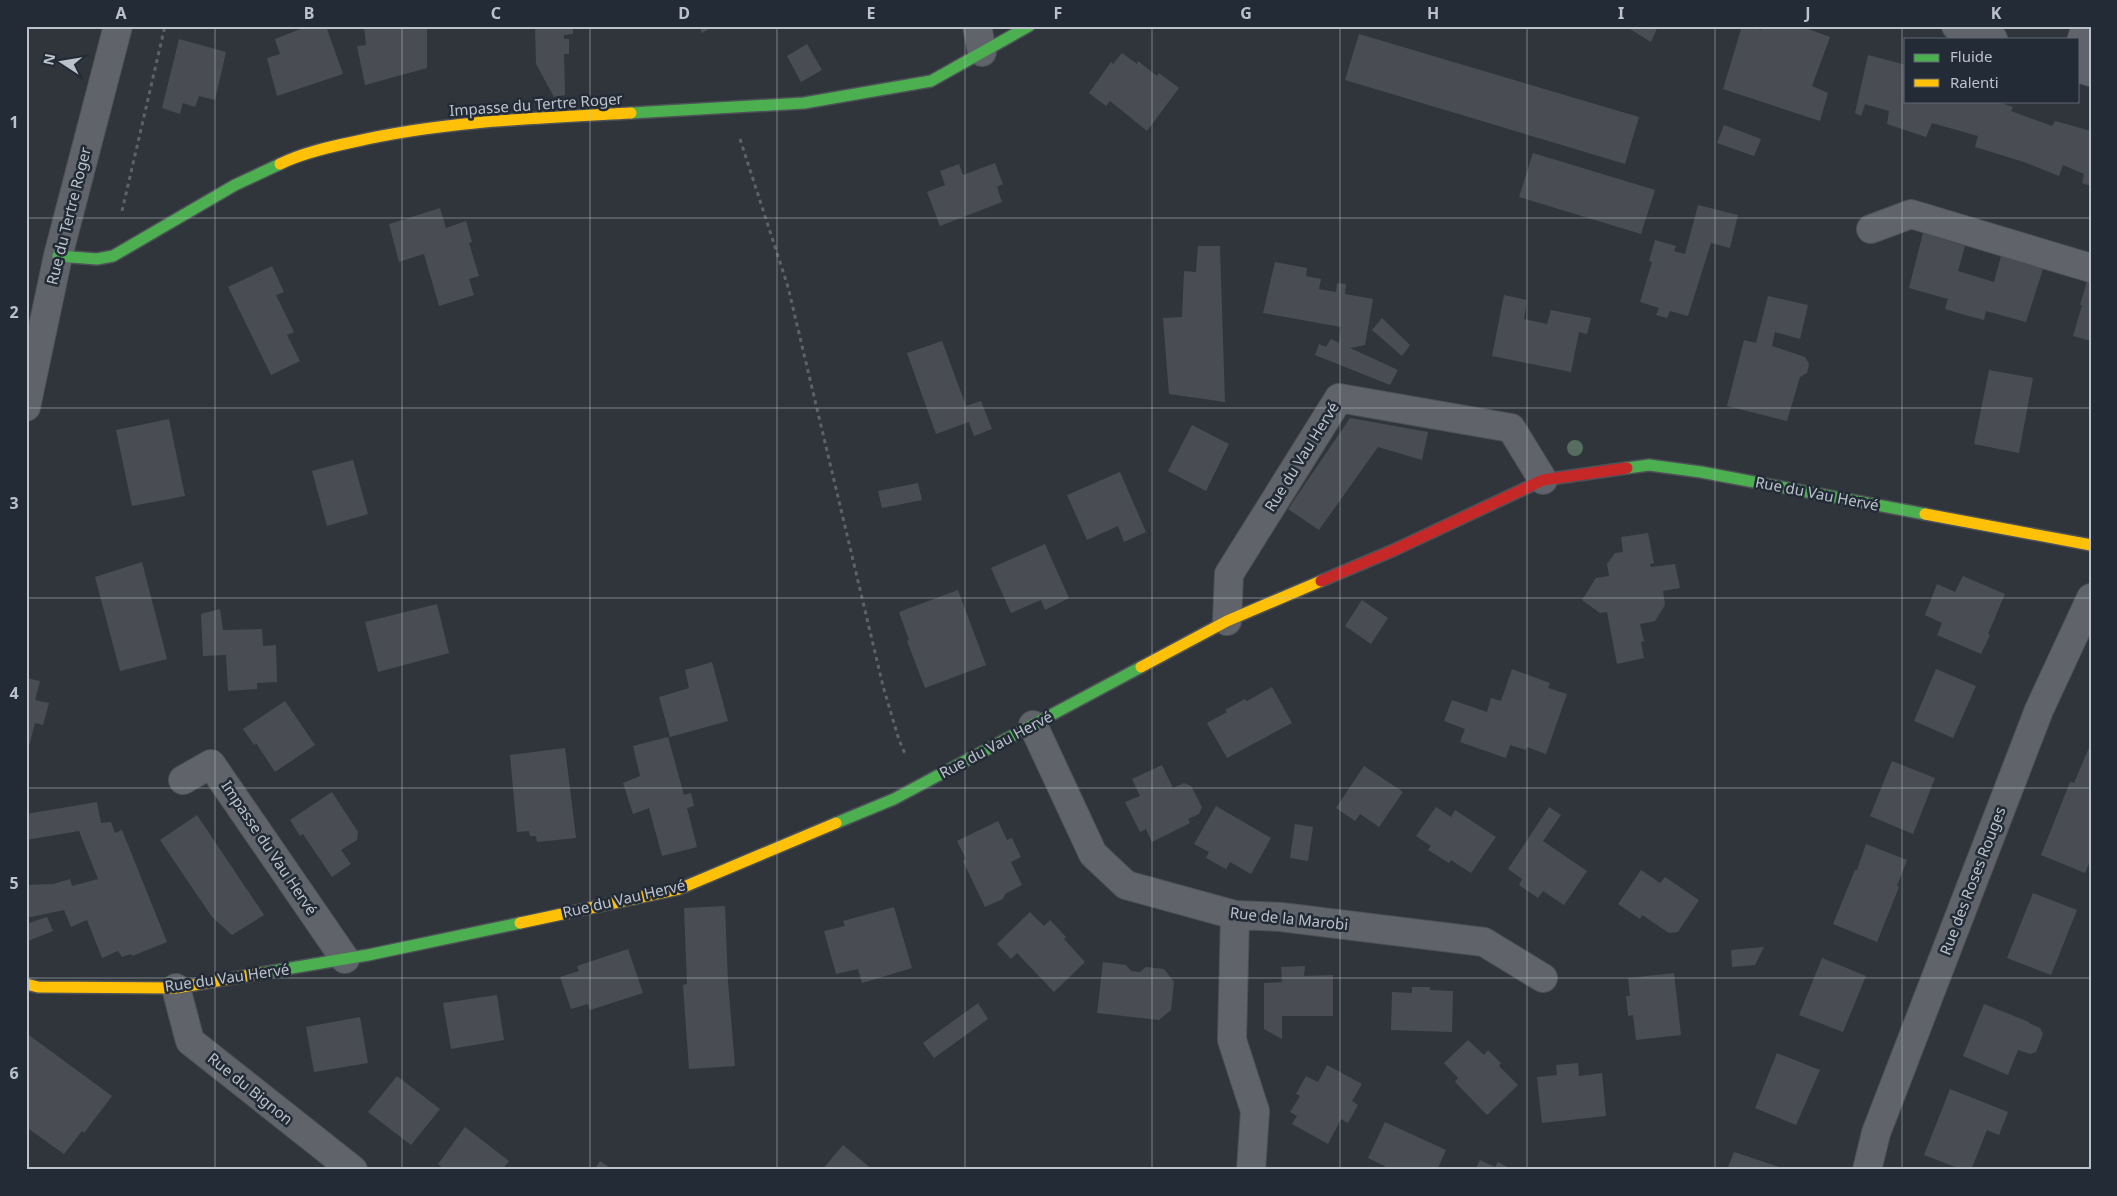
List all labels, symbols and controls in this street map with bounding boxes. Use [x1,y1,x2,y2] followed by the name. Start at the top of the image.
[115,2,127,24] text: A
[304,2,314,24] text: B
[491,2,501,24] text: C
[678,2,690,24] text: D
[867,2,876,24] text: E
[1054,2,1062,24] text: F
[1240,2,1252,24] text: G
[1427,2,1439,24] text: H
[1618,2,1624,24] text: I
[1803,2,1811,24] text: J
[1991,2,2002,24] text: K
[38,38,88,88] north arrow
[1904,38,2080,102] legend
[1950,46,1992,66] text: Fluide
[38,52,59,67] text: N
[1950,72,1999,92] text: Ralenti
[449,88,623,120] street label: Impasse du Tertre Roger
[9,111,19,133] text: 1
[41,145,95,287] street label: Rue du Tertre Roger
[9,301,19,323] text: 2
[1259,398,1343,515] street label: Rue du Vau Hervé
[1754,471,1881,515] street label: Rue du Vau Hervé
[9,492,19,514] text: 3
[9,682,19,704] text: 4
[935,706,1056,782] street label: Rue du Vau Hervé
[217,776,322,919] street label: Impasse du Vau Hervé
[1935,804,2010,958] street label: Rue des Roses Rouges
[9,872,19,894] text: 5
[560,874,687,922] street label: Rue du Vau Hervé
[1229,902,1349,934] street label: Rue de la Marobi
[163,958,290,996] street label: Rue du Vau Hervé
[204,1048,297,1129] street label: Rue du Bignon
[9,1062,19,1084] text: 6

